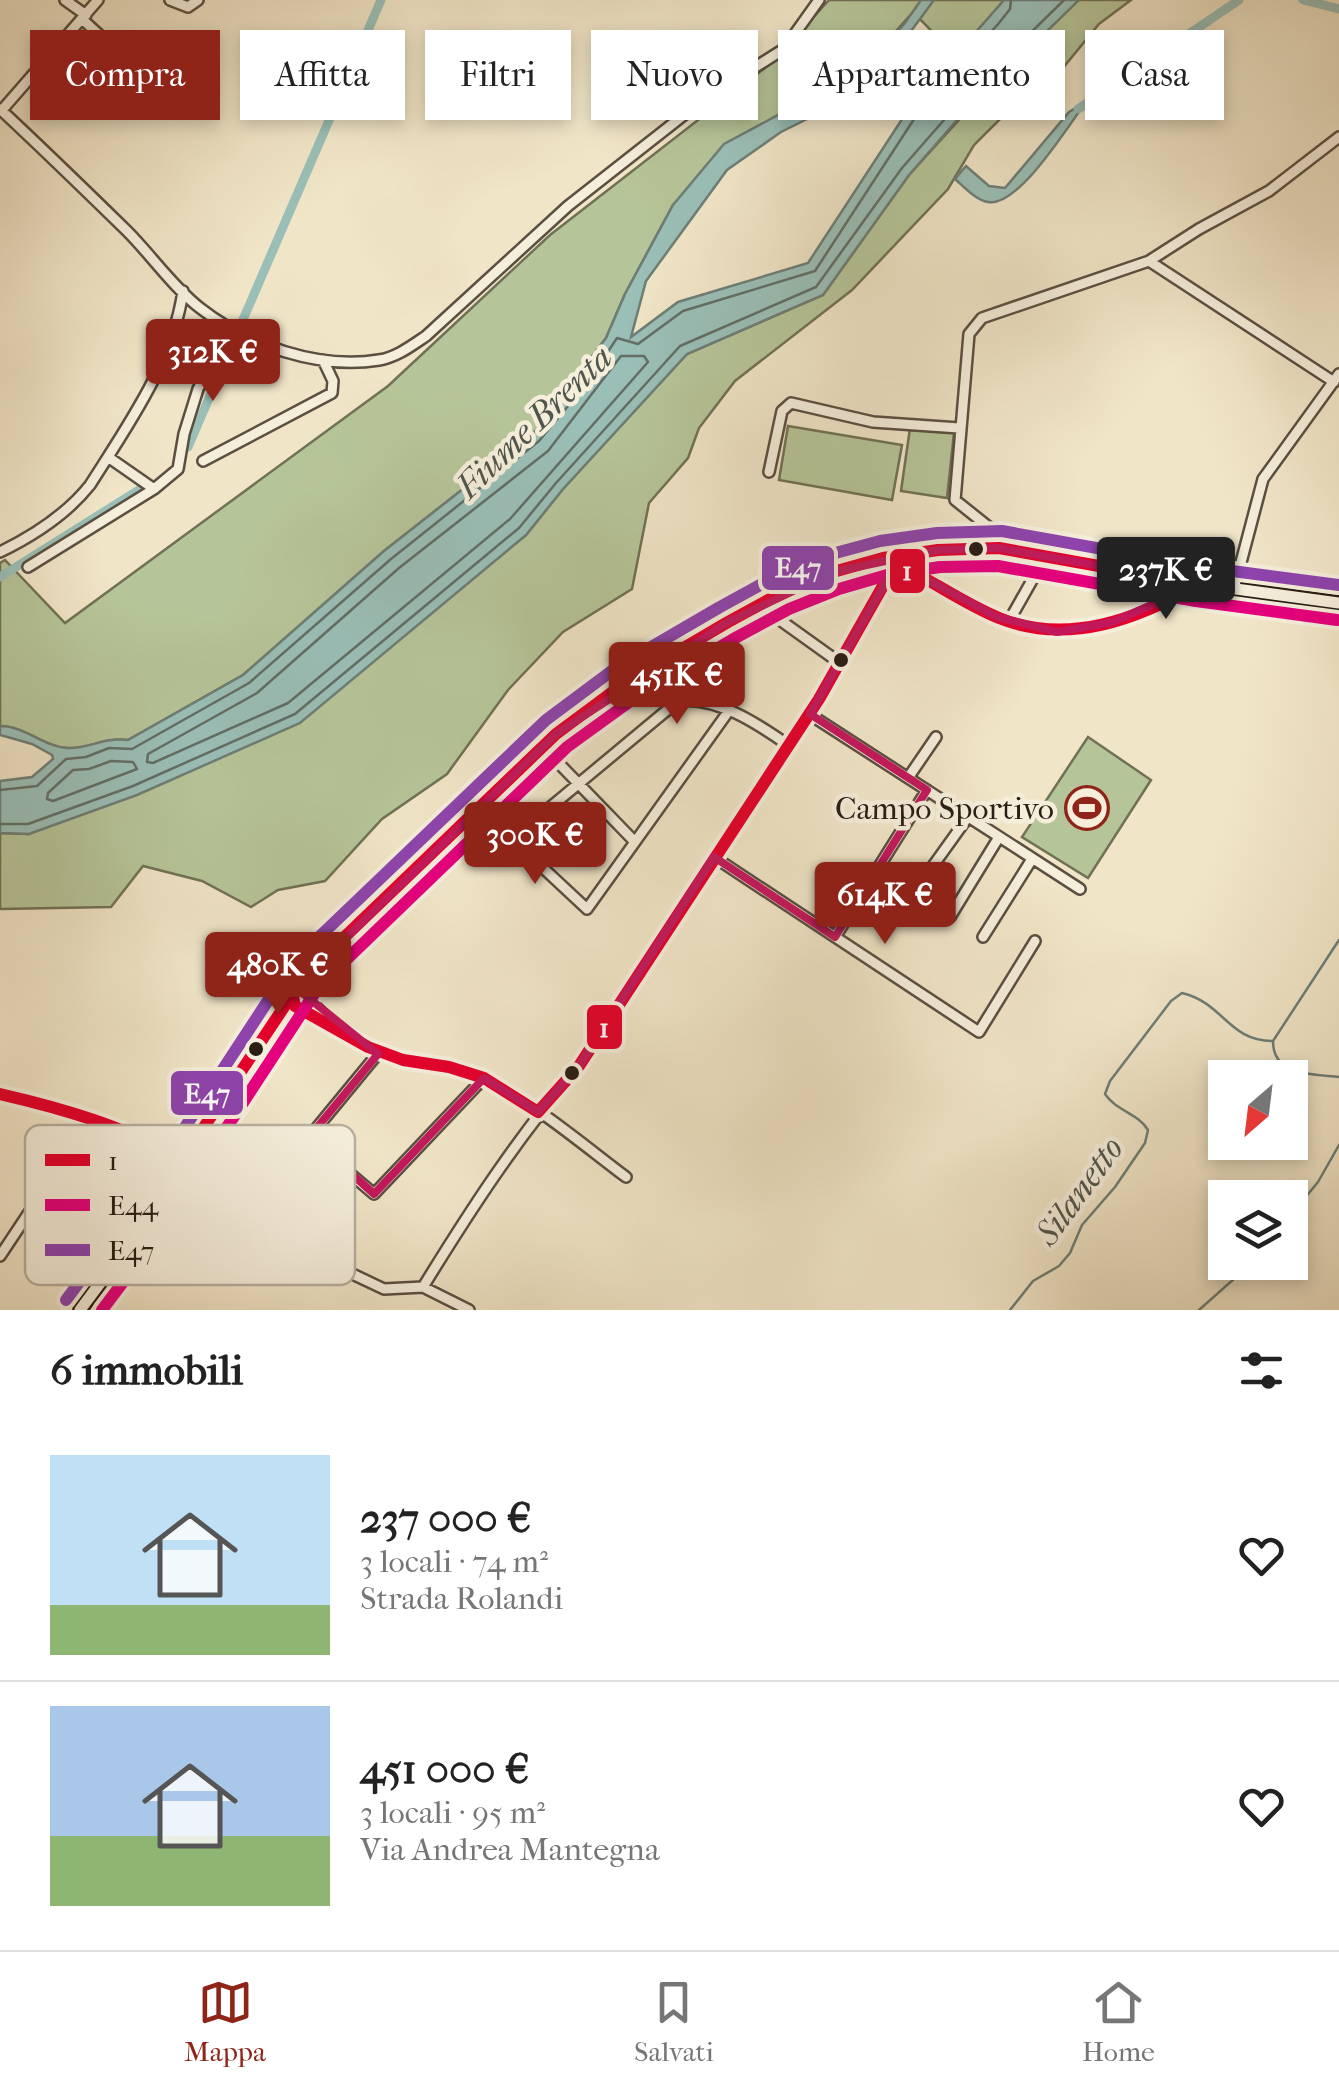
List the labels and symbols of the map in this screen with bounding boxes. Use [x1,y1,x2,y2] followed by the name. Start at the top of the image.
[132,319,294,404] pin: 312K €
[447,337,621,507] water label: Fiume Brenta
[1085,537,1247,622] pin: 237K €
[966,539,986,559] unlabelled marker
[760,544,836,592] line badge: E47
[888,547,927,595] line badge: 1
[775,551,822,585] text: E47
[902,554,912,587] text: 1
[596,642,758,727] pin: 451K €
[831,650,851,670] unlabelled marker
[1064,785,1110,831] sports icon: Campo Sportivo
[835,790,1054,827] place label: Campo Sportivo
[454,802,616,887] pin: 300K €
[804,862,966,947] pin: 614K €
[197,932,359,1017] pin: 480K €
[585,1003,624,1051] line badge: 1
[599,1011,609,1044] text: 1
[246,1039,266,1059] unlabelled marker
[1208,1060,1308,1160] north arrow
[562,1063,582,1083] unlabelled marker
[169,1069,245,1117] line badge: E47
[184,1077,231,1111] text: E47
[25,1125,355,1285] legend
[1025,1129,1132,1254] water label: Silanetto
[108,1144,118,1177] text: 1
[108,1189,160,1222] text: E44
[108,1234,154,1267] text: E47

